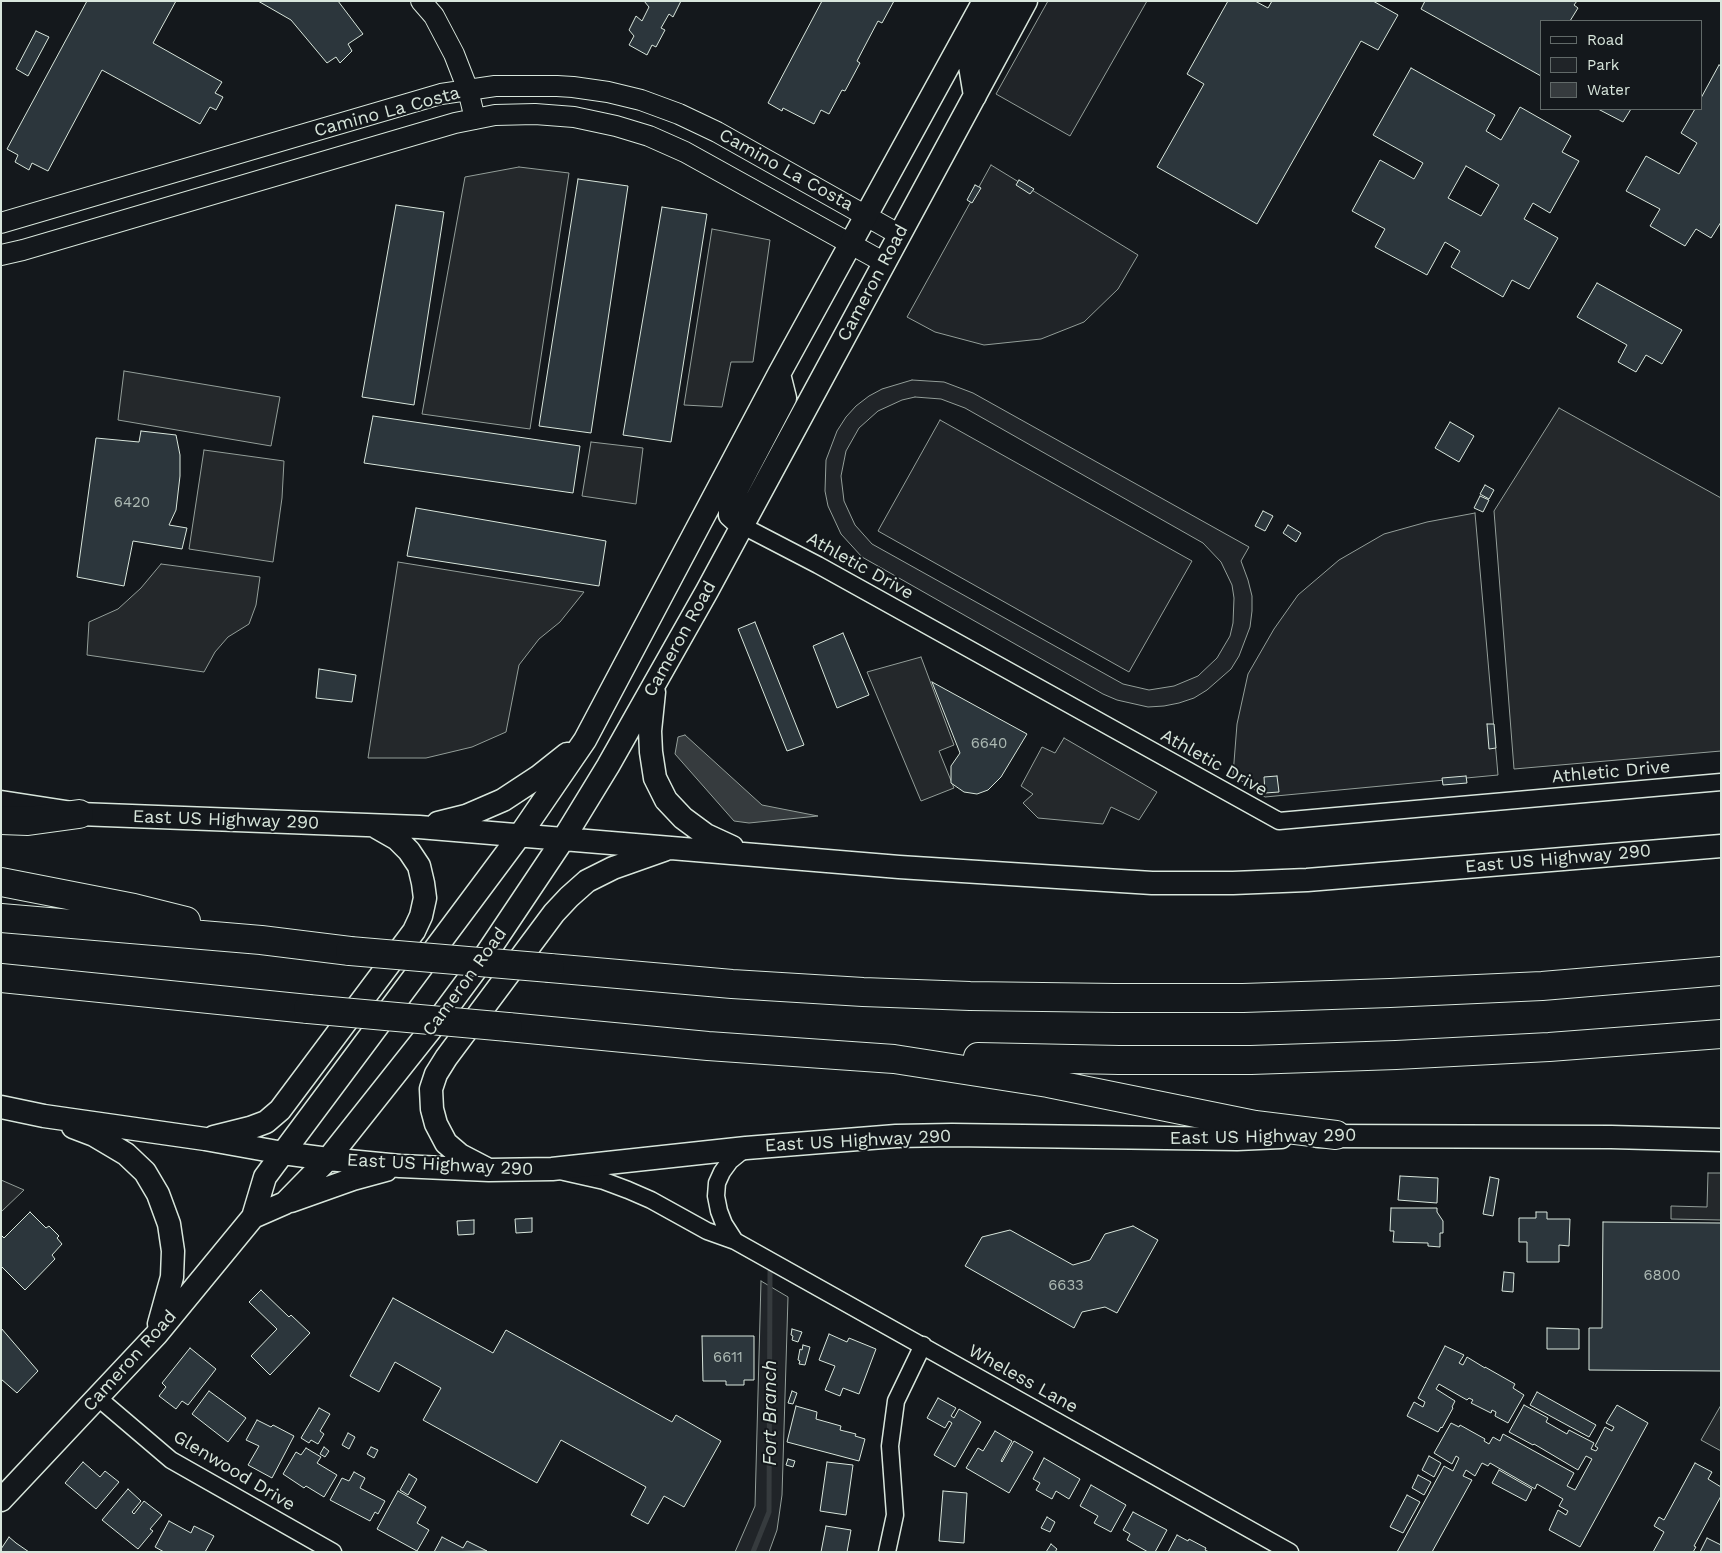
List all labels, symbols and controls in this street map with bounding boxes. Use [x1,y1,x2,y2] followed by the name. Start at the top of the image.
[1540,20,1702,110] legend
[1587,31,1624,49] text: Road
[1587,56,1619,74] text: Park
[1587,81,1630,99] text: Water
[312,82,462,142] street label: Camino La Costa
[715,124,857,216] street label: Camino La Costa
[833,221,913,345] street label: Cameron Road
[114,494,150,512] house number: 6420
[803,528,917,604] street label: Athletic Drive
[639,577,721,701] street label: Cameron Road
[1157,725,1271,801] street label: Athletic Drive
[971,735,1007,753] house number: 6640
[1551,756,1671,788] street label: Athletic Drive
[132,806,320,834] street label: East US Highway 290
[1464,840,1652,878] street label: East US Highway 290
[418,923,512,1041] street label: Cameron Road
[764,1125,952,1157] street label: East US Highway 290
[1170,1125,1356,1149] street label: East US Highway 290
[346,1149,534,1181] street label: East US Highway 290
[1643,1267,1681,1285] house number: 6800
[1048,1277,1084,1295] house number: 6633
[79,1306,181,1416] street label: Cameron Road
[964,1340,1082,1418] street label: Wheless Lane
[713,1349,743,1367] house number: 6611
[759,1360,781,1466] water label: Fort Branch
[169,1426,299,1516] street label: Glenwood Drive

